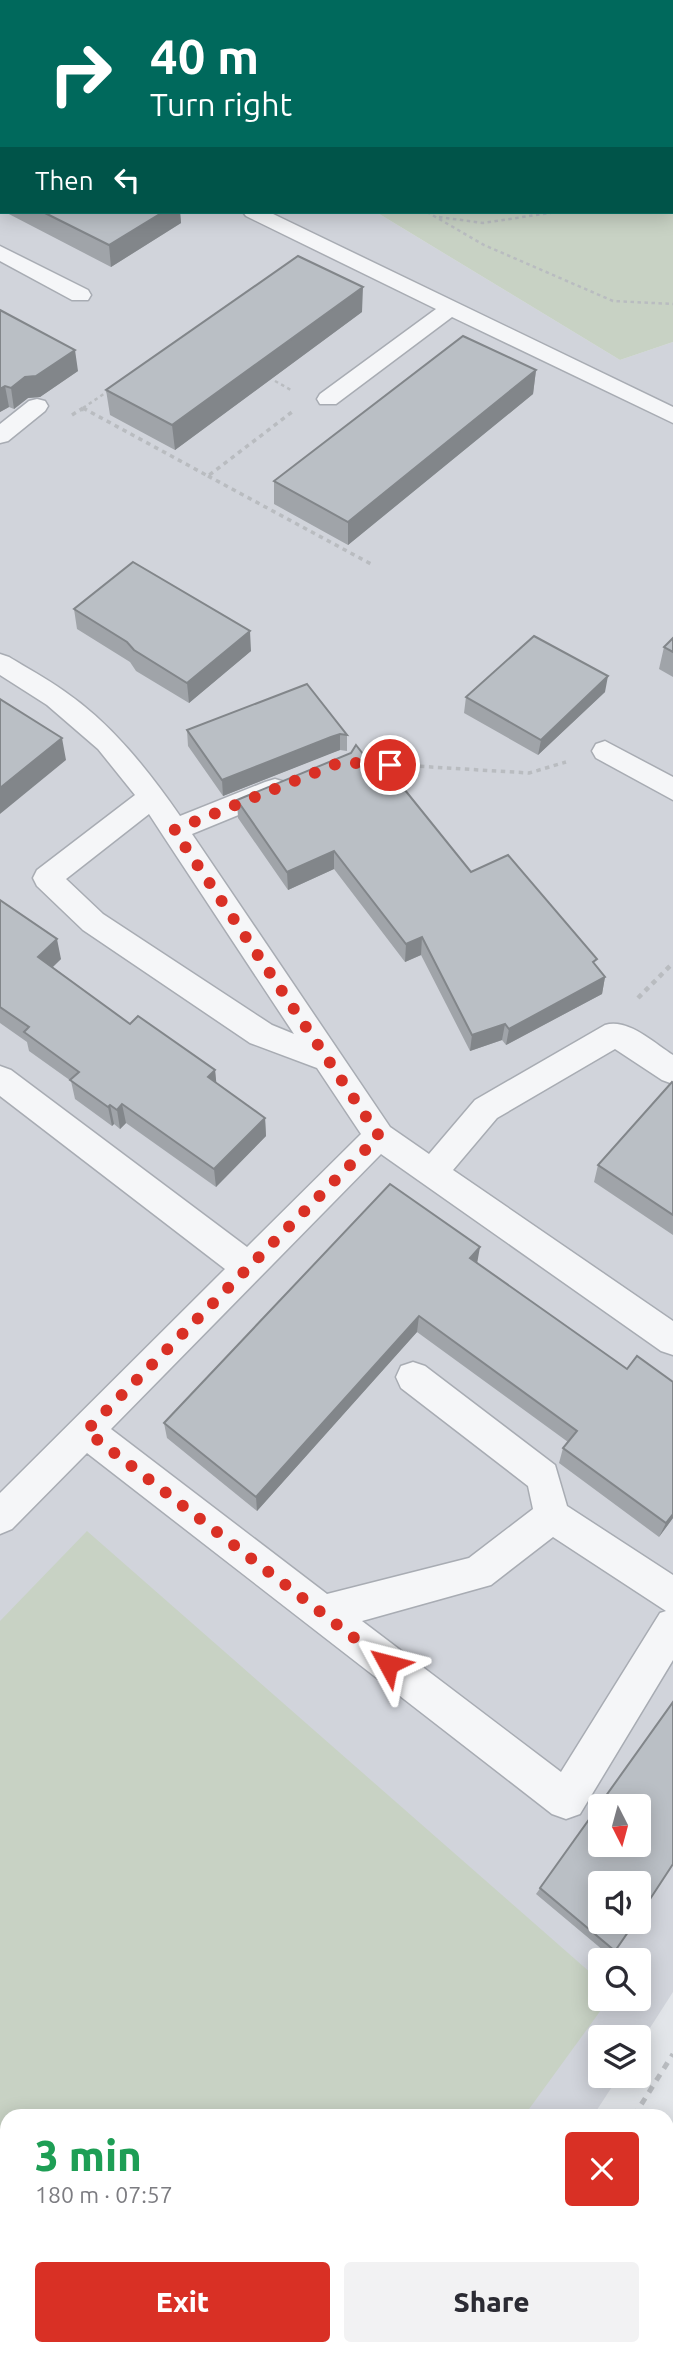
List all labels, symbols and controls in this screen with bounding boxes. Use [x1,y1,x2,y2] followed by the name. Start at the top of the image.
[35,28,126,119] icon: right
[150,28,259,83] text: 40 m
[150,86,292,122] text: Turn right
[108,161,146,199] icon: left
[35,166,94,195] text: Then
[360,735,420,795] pin
[371,746,409,784] icon: arrive
[351,1627,425,1701] position arrow
[588,1794,651,1857] north arrow
[588,1794,651,2088] map controls
[588,1871,651,1934] button: sound
[588,1948,651,2011] button: search
[588,2025,651,2088] button: layers
[35,2132,142,2179] text: 3 min
[565,2132,639,2206] button: close
[35,2182,173,2207] text: 180 m · 07:57
[35,2262,330,2342] button: Exit
[344,2262,639,2342] button: Share

